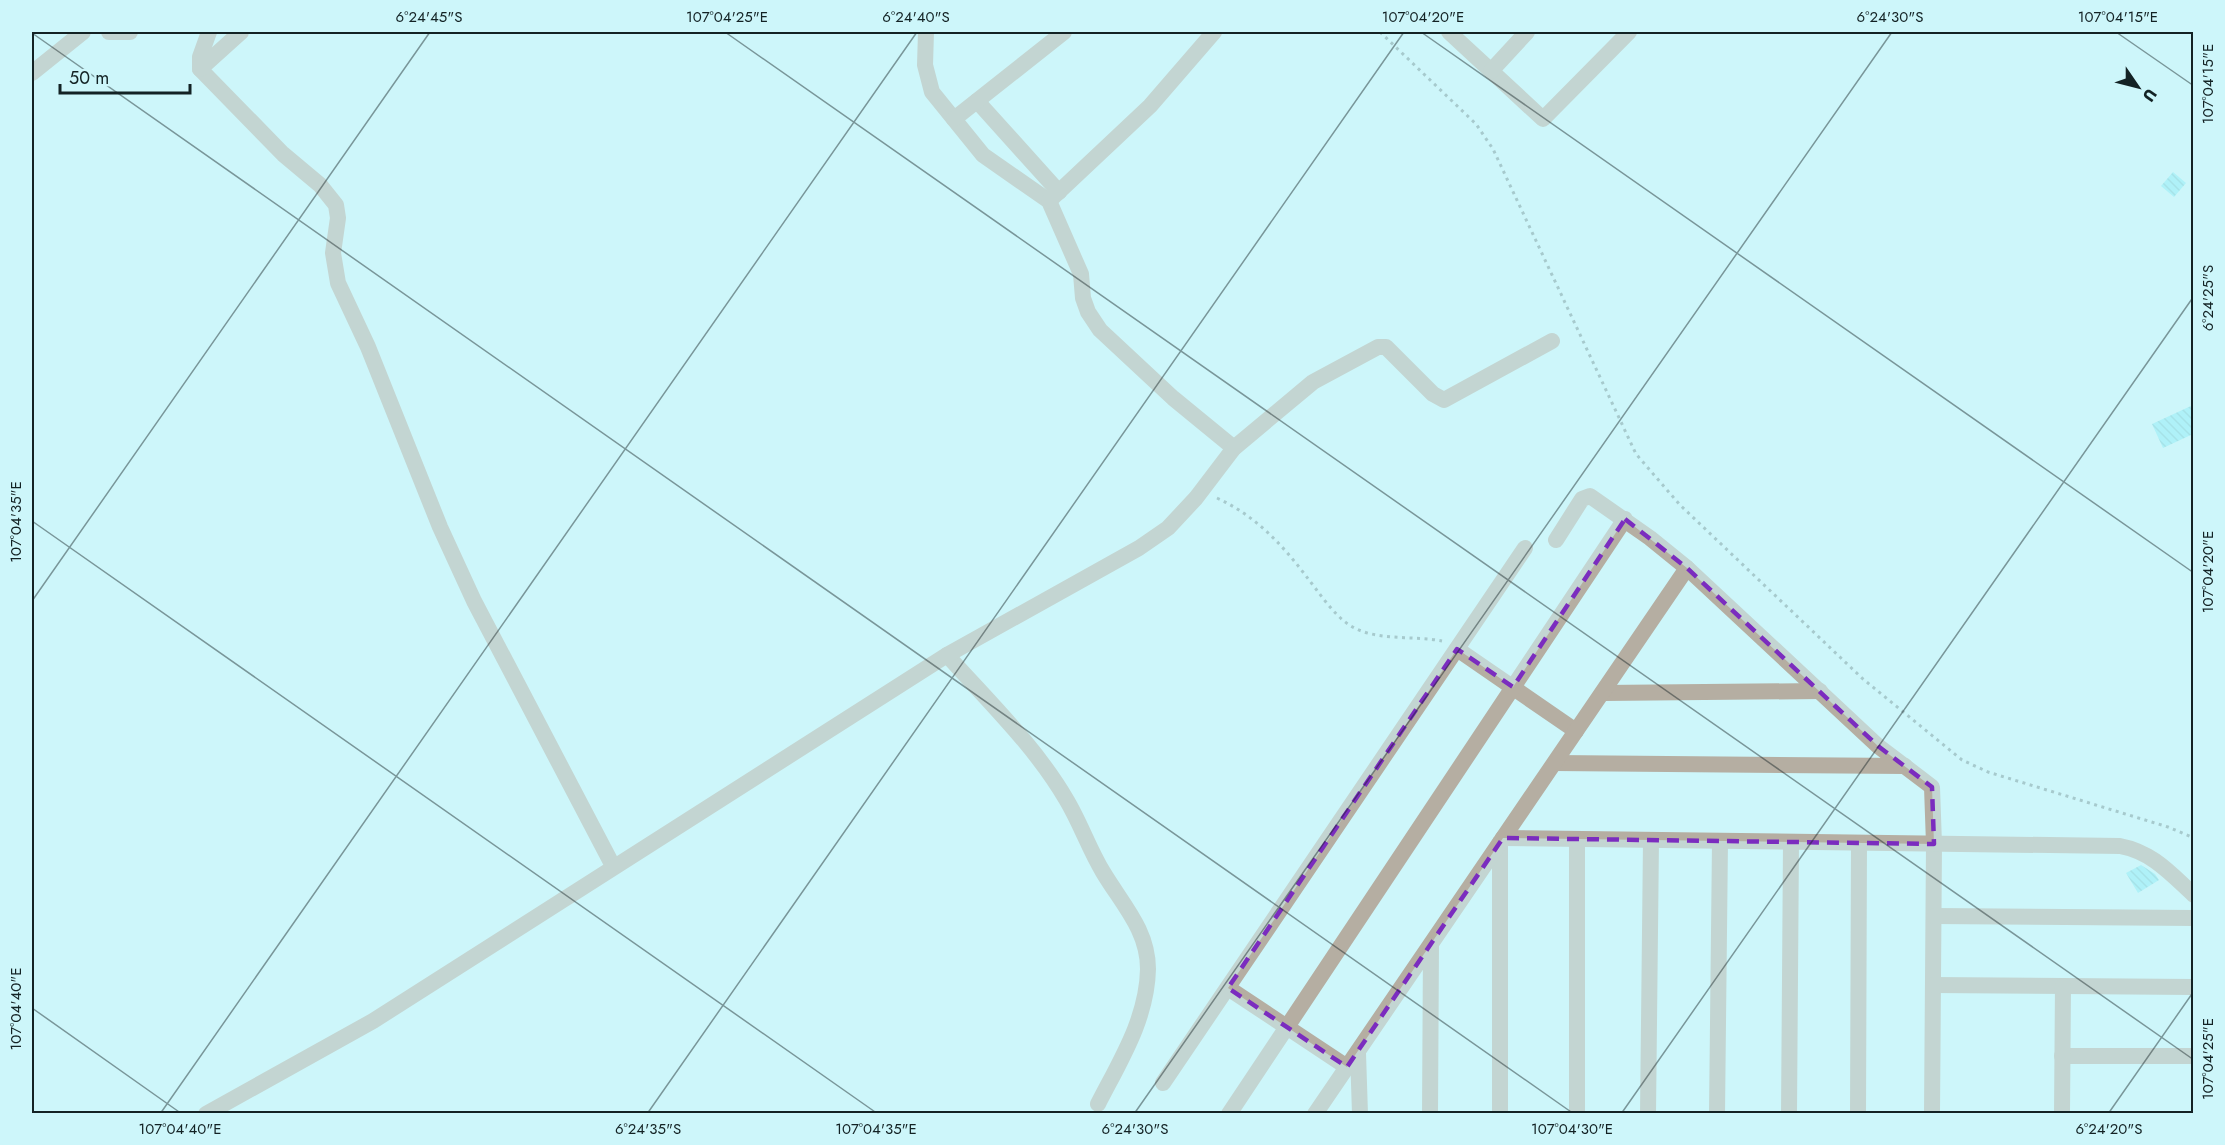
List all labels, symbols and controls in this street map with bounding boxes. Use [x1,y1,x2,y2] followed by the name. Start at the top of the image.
[396,6,462,28] text: 6°24'45"S
[686,6,768,28] text: 107°04'25"E
[882,6,950,28] text: 6°24'40"S
[1382,6,1464,28] text: 107°04'20"E
[1857,6,1923,28] text: 6°24'30"S
[2078,6,2158,28] text: 107°04'15"E
[2197,44,2219,124] text: 107°04'15"E
[60,57,190,95] scale bar
[2108,57,2168,117] north arrow
[69,65,109,91] text: 50 m
[2137,84,2163,107] text: U
[2197,265,2219,331] text: 6°24'25"S
[5,481,27,563] text: 107°04'35"E
[2197,531,2219,613] text: 107°04'20"E
[5,968,27,1050] text: 107°04'40"E
[2197,1018,2219,1100] text: 107°04'25"E
[139,1118,221,1140] text: 107°04'40"E
[615,1118,681,1140] text: 6°24'35"S
[835,1118,917,1140] text: 107°04'35"E
[1102,1118,1168,1140] text: 6°24'30"S
[1531,1118,1613,1140] text: 107°04'30"E
[2075,1118,2143,1140] text: 6°24'20"S

